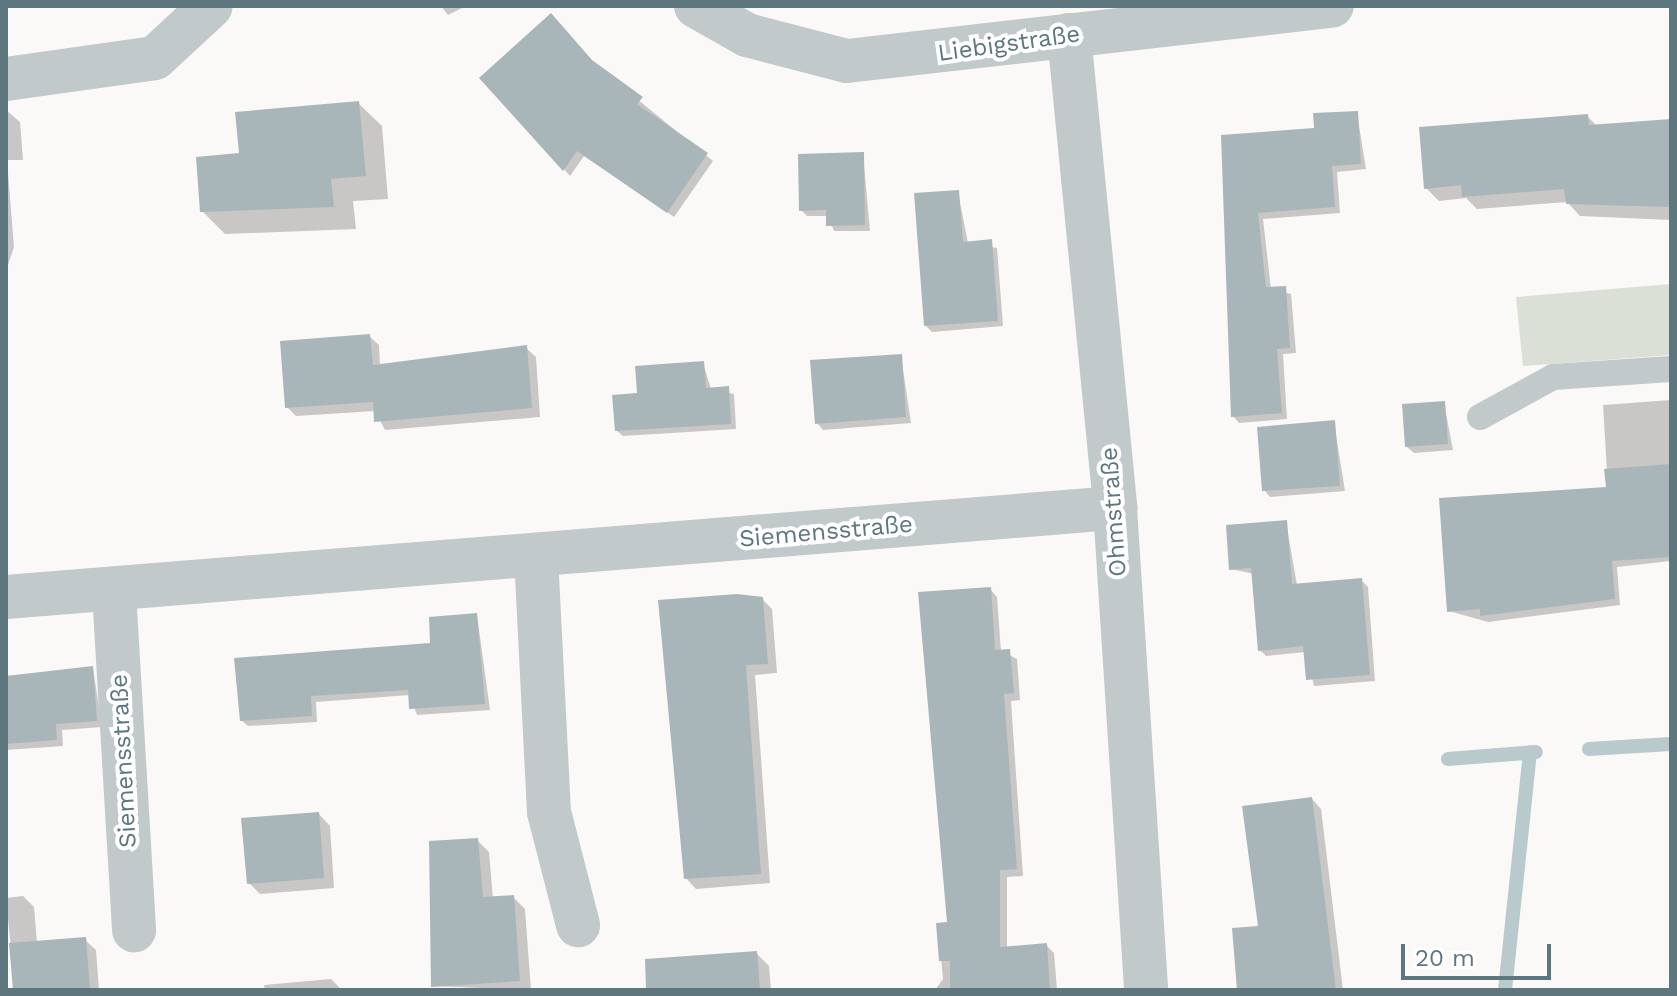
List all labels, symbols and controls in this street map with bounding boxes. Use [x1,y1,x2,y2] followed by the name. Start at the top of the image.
[936,20,1082,68] street label: Liebigstraße
[1095,446,1133,578] street label: Ohmstraße
[738,510,914,554] street label: Siemensstraße
[105,673,143,849] street label: Siemensstraße
[1405,928,1555,978] scale bar
[1415,944,1475,972] text: 20 m

